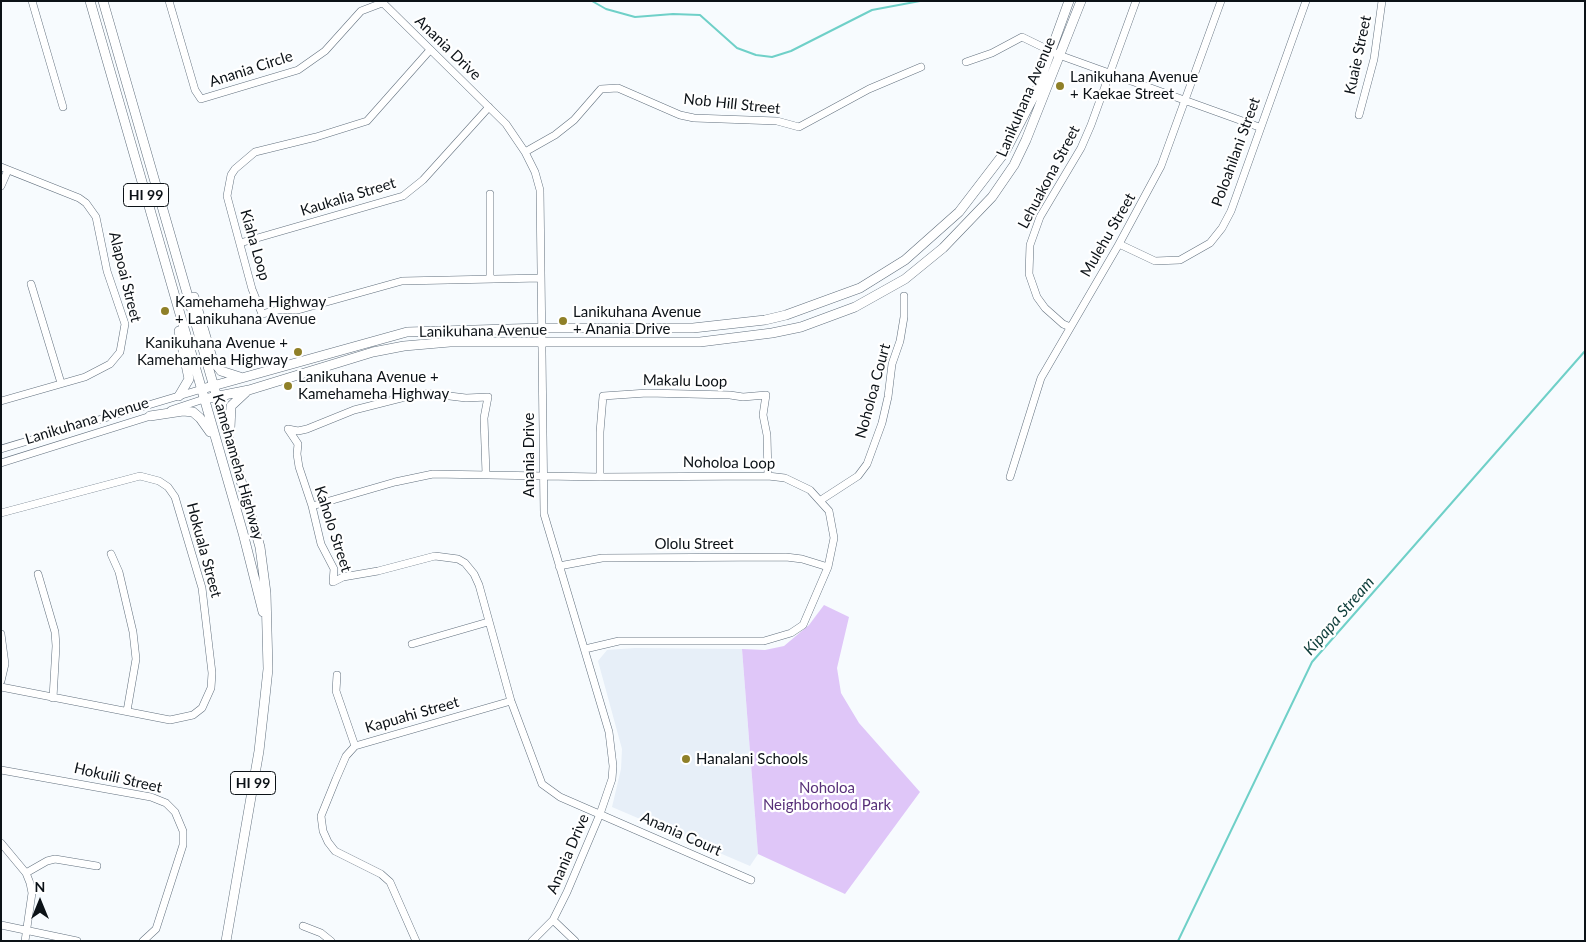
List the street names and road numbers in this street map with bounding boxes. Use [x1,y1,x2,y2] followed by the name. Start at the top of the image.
[411,12,485,84] street label: Anania Drive
[1341,14,1375,96] street label: Kuaie Street
[993,34,1059,160] street label: Lanikuhana Avenue
[207,47,295,91] street label: Anania Circle
[683,90,781,118] street label: Nob Hill Street
[1208,95,1264,209] street label: Poloahilani Street
[1014,122,1084,232] street label: Lehuakona Street
[298,174,398,220] street label: Kaukalia Street
[124,184,168,206] road number: HI 99
[1077,190,1139,280] street label: Mulehu Street
[236,207,274,283] street label: Kiaha Loop
[105,230,145,324] street label: Alapoai Street
[419,321,547,341] street label: Lanikuhana Avenue
[852,342,894,440] street label: Noholoa Court
[643,371,727,391] street label: Makalu Loop
[209,392,267,542] street label: Kamehameha Highway
[23,394,151,448] street label: Lanikuhana Avenue
[520,413,538,497] street label: Anania Drive
[683,453,775,473] street label: Noholoa Loop
[311,484,355,574] street label: Kaholo Street
[183,501,225,599] street label: Hokuala Street
[654,535,734,553] street label: Ololu Street
[363,693,461,737] street label: Kapuahi Street
[72,759,164,797] street label: Hokuili Street
[230,771,276,794] road number: HI 99
[638,808,724,860] street label: Anania Court
[543,811,593,897] street label: Anania Drive

